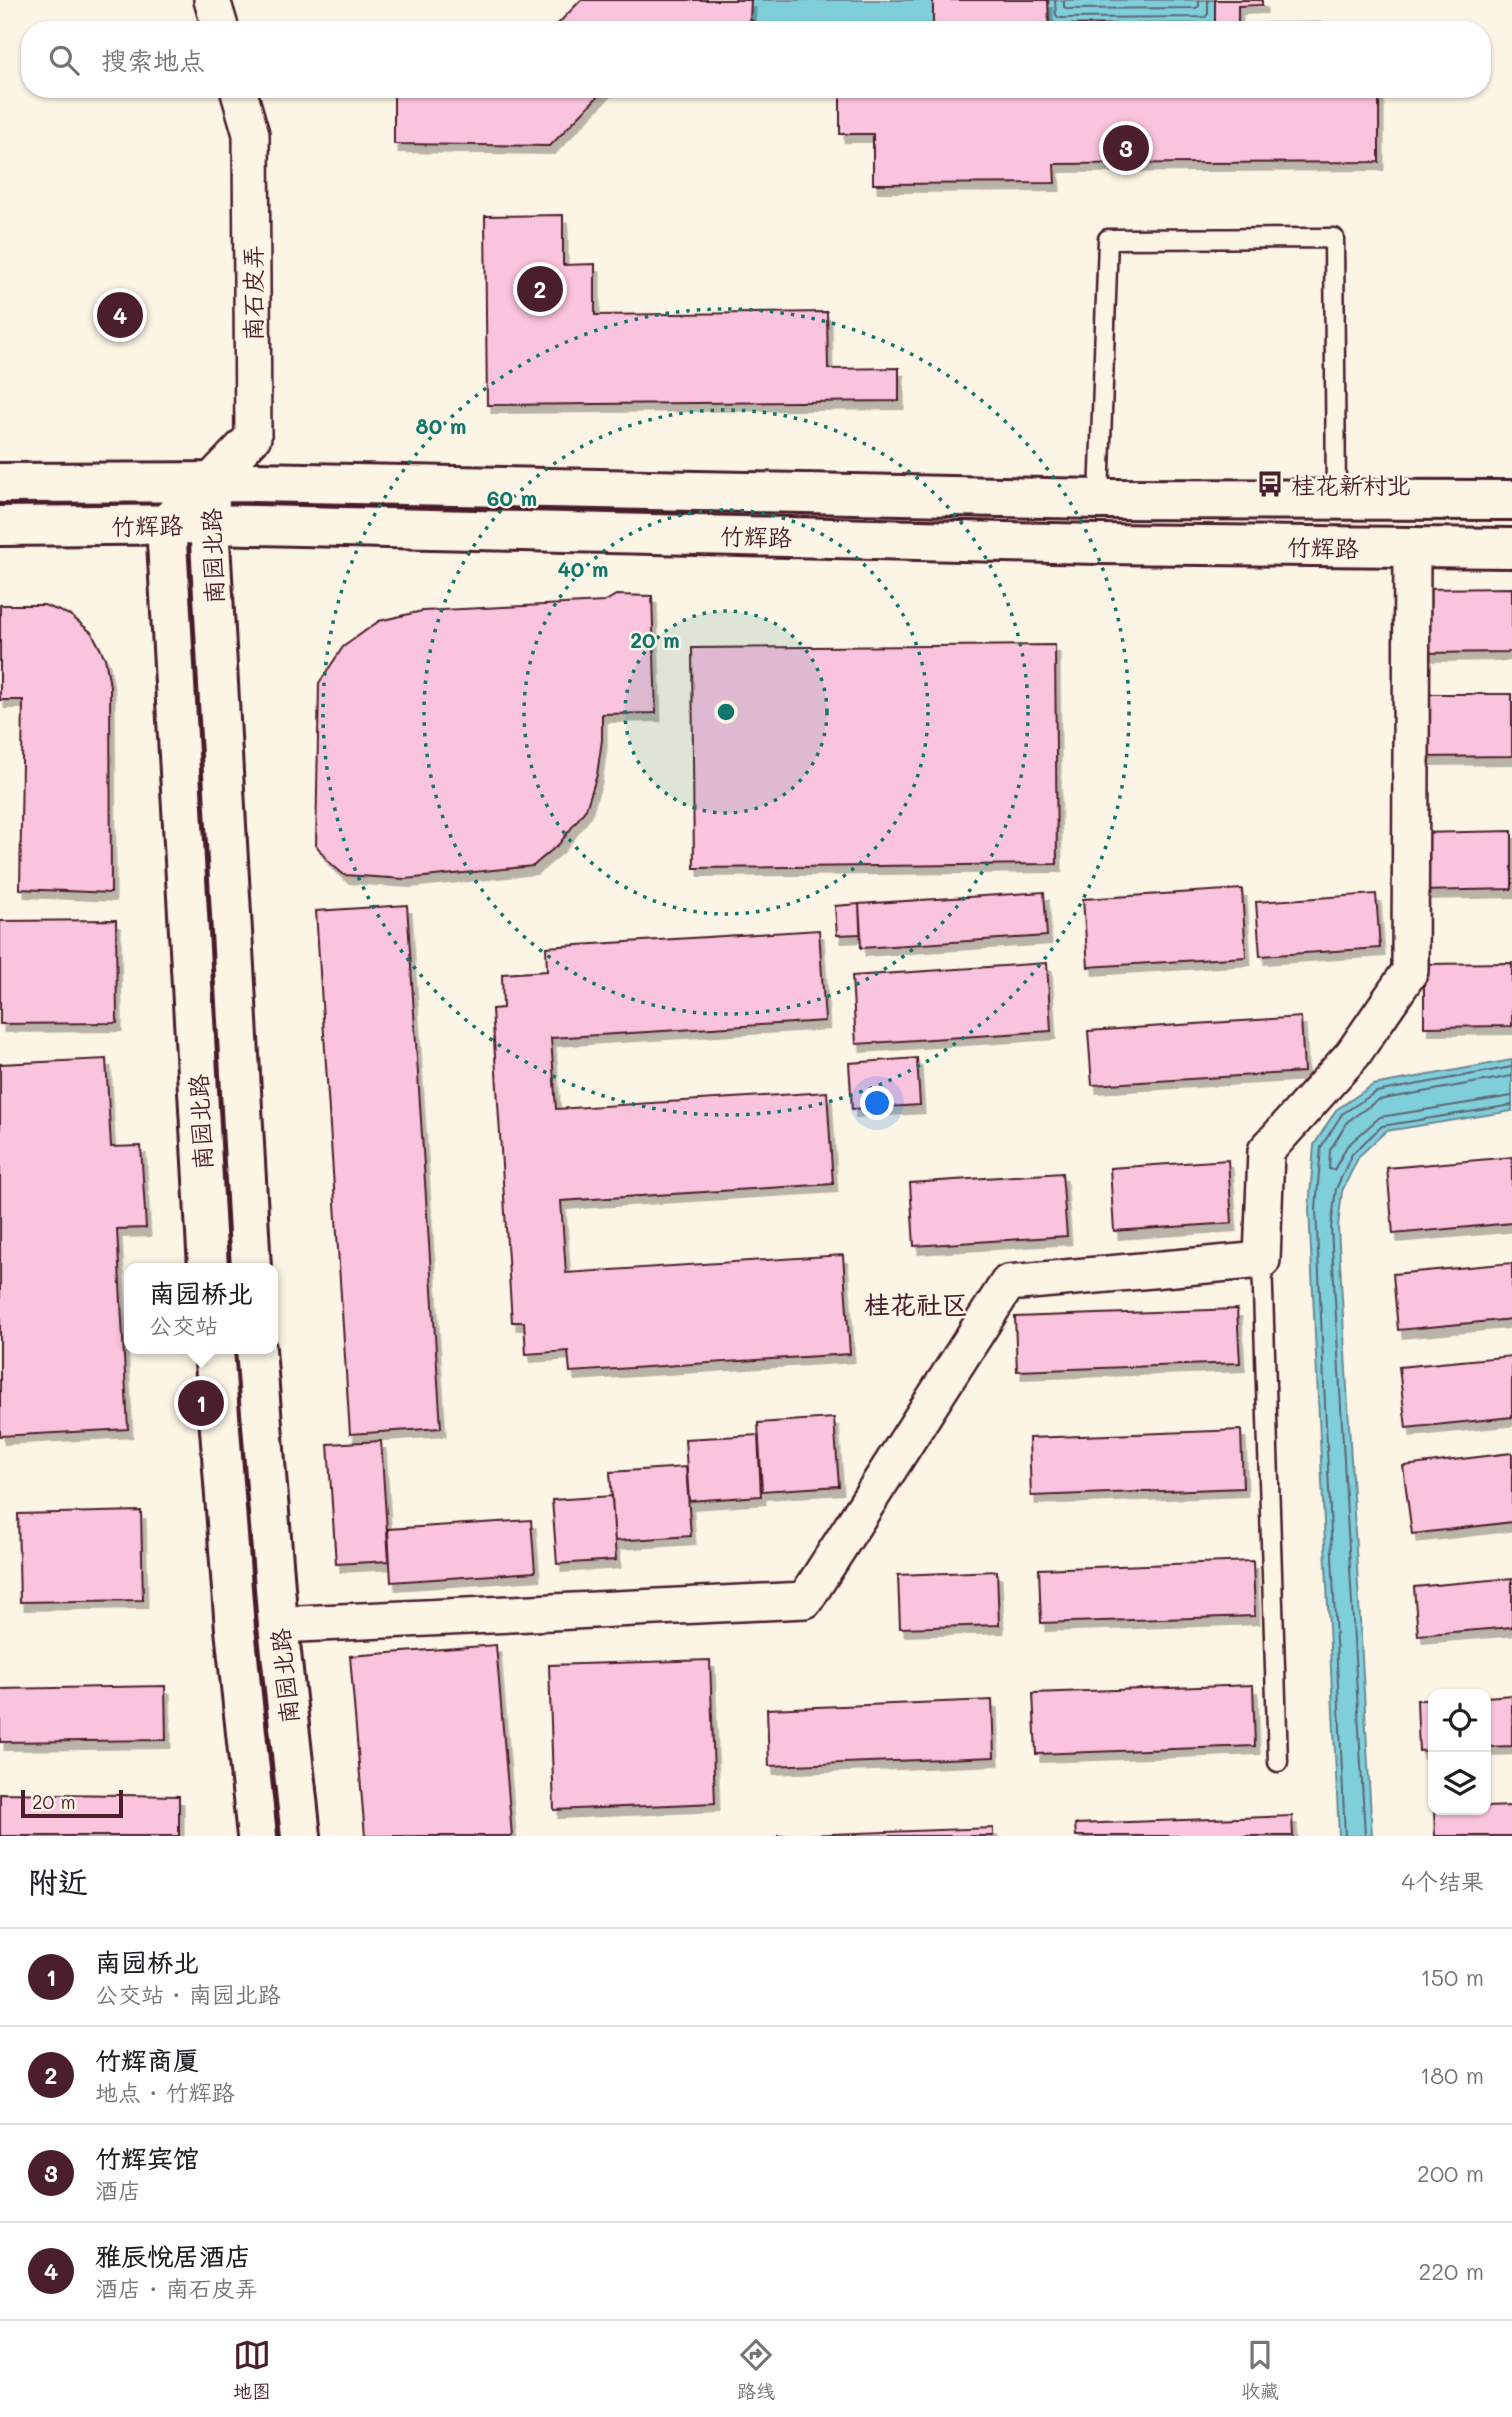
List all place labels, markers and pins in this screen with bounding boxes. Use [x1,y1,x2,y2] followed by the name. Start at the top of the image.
[1103,122,1149,174] pin: 3
[517,263,563,315] pin: 2
[97,289,143,341] pin: 4
[1255,469,1285,499] bus stop icon: 桂花新村北
[1291,469,1411,500] place label: 桂花新村北
[714,700,738,724] centre of rings
[178,1377,224,1429] pin: 1

